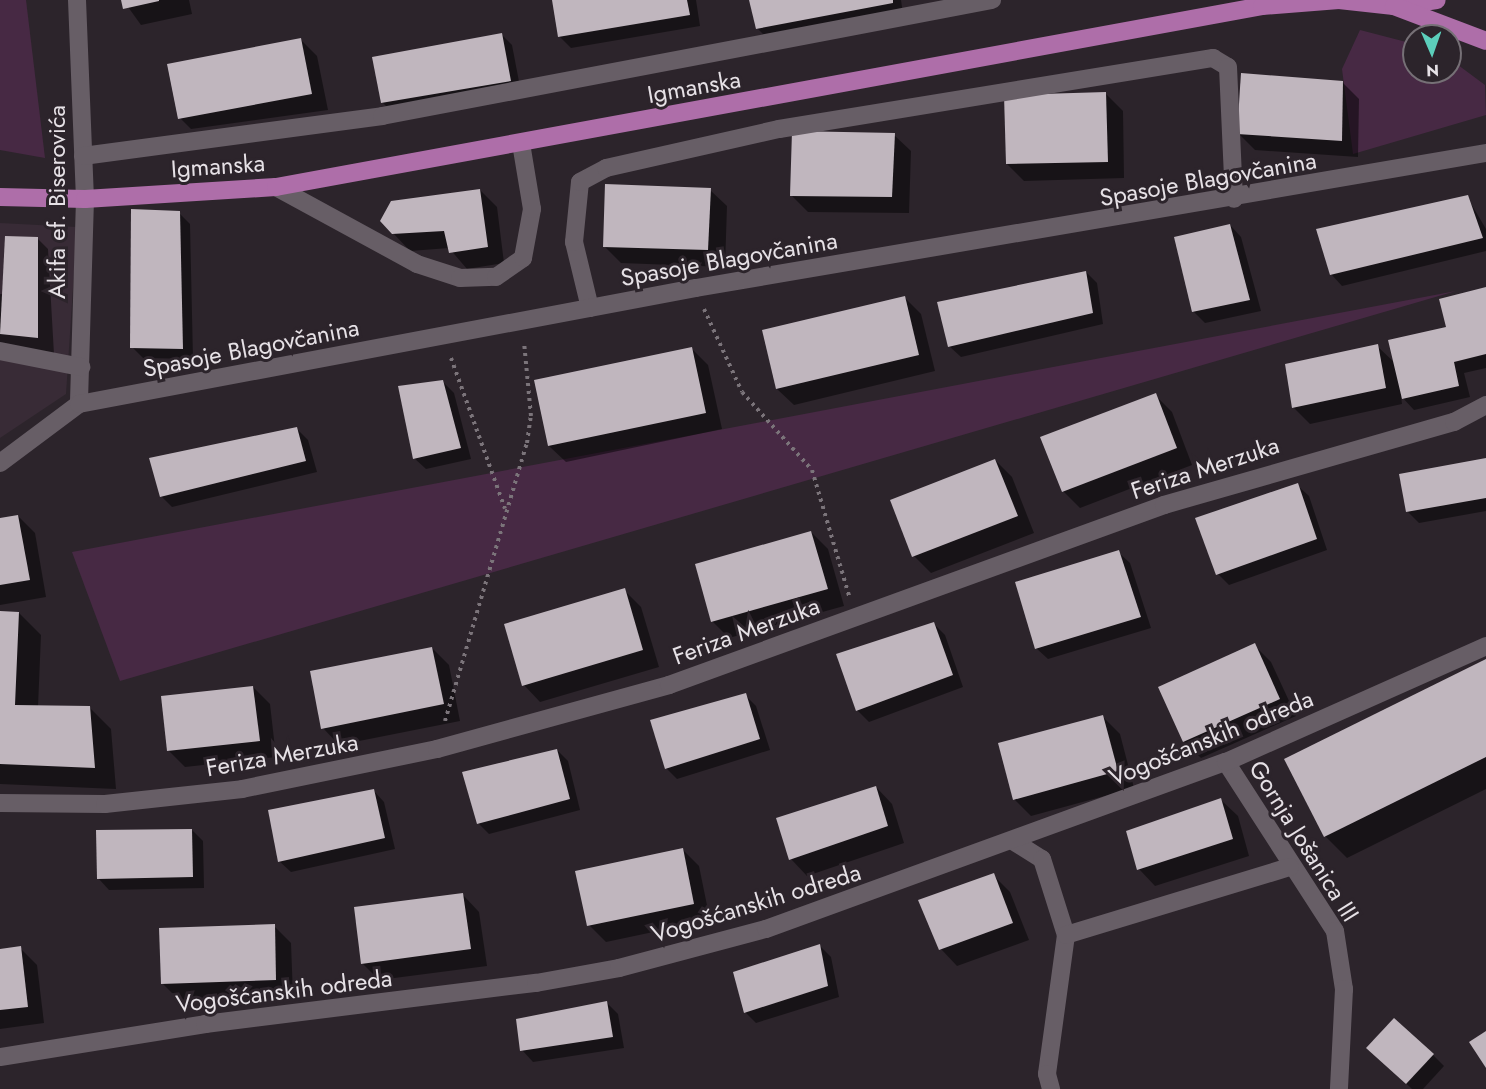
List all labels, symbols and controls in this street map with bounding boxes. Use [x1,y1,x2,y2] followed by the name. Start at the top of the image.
[1402,24,1462,84] north arrow
[1426,59,1439,82] text: N
[645,65,743,109] street label: Igmanska
[43,105,71,299] street label: Akifa ef. Biserovića
[1097,146,1319,212] street label: Spasoje Blagovčanina
[170,148,266,184] street label: Igmanska
[618,226,840,292] street label: Spasoje Blagovčanina
[140,313,362,383] street label: Spasoje Blagovčanina
[1127,430,1283,506] street label: Feriza Merzuka
[669,591,823,671] street label: Feriza Merzuka
[1105,684,1317,792] street label: Vogošćanskih odreda
[204,727,360,783] street label: Feriza Merzuka
[1243,755,1365,927] street label: Gornja Jošanica III
[648,857,864,949] street label: Vogošćanskih odreda
[174,963,394,1019] street label: Vogošćanskih odreda

